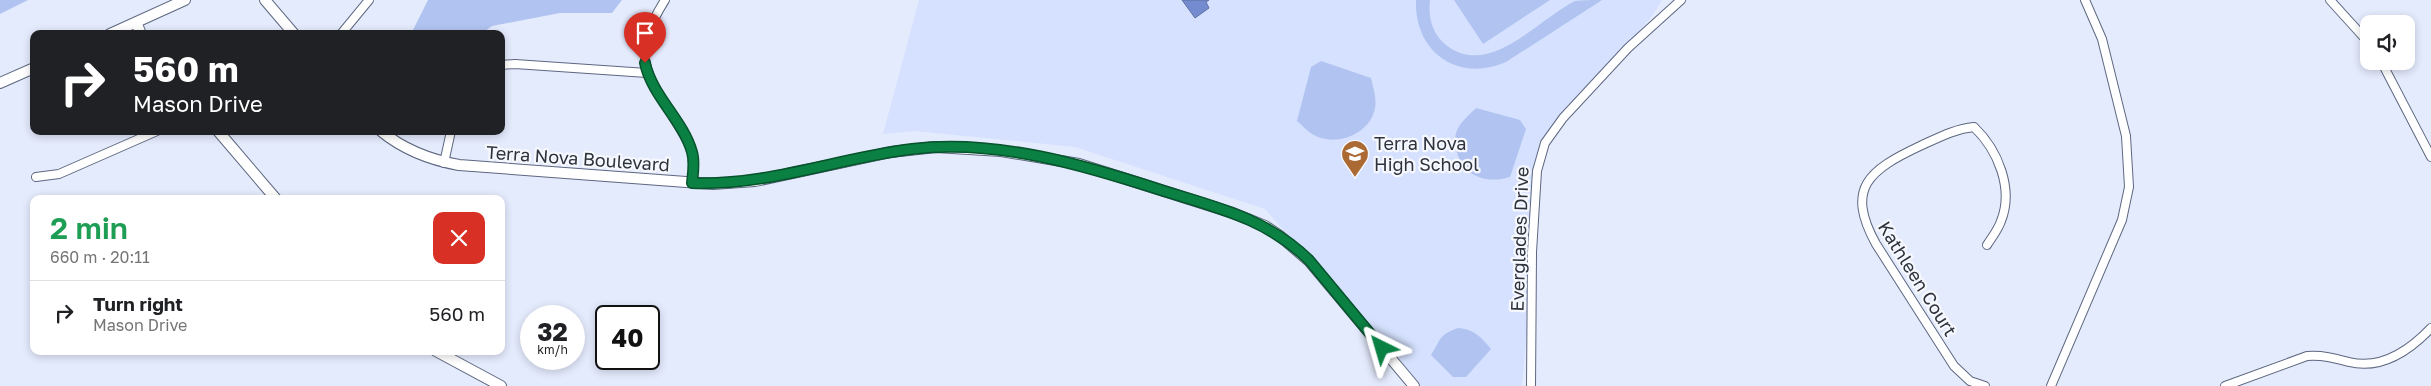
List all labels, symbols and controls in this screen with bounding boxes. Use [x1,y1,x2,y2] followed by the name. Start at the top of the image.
[624,12,666,63] pin
[2360,15,2415,70] map controls
[2360,15,2415,70] button: sound
[631,19,659,47] icon: arrive
[133,48,239,90] text: 560 m
[50,50,115,115] icon: right
[133,90,263,117] text: Mason Drive
[1374,132,1479,175] place label: Terra Nova High School
[1340,139,1370,178] school or university icon: Terra Nova High School
[486,141,671,175] street label: Terra Nova Boulevard
[1505,166,1533,312] street label: Everglades Drive
[50,210,128,246] text: 2 min
[433,212,485,264] button: close
[1874,217,1962,340] street label: Kathleen Court
[50,247,150,267] text: 660 m · 20:11
[93,292,183,315] text: Turn right
[50,299,78,327] icon: right
[429,302,485,325] text: 560 m
[595,305,660,370] speed limit sign: 40
[93,315,187,335] text: Mason Drive
[537,316,568,347] text: 32
[1355,321,1407,373] position arrow
[537,342,568,357] text: km/h

